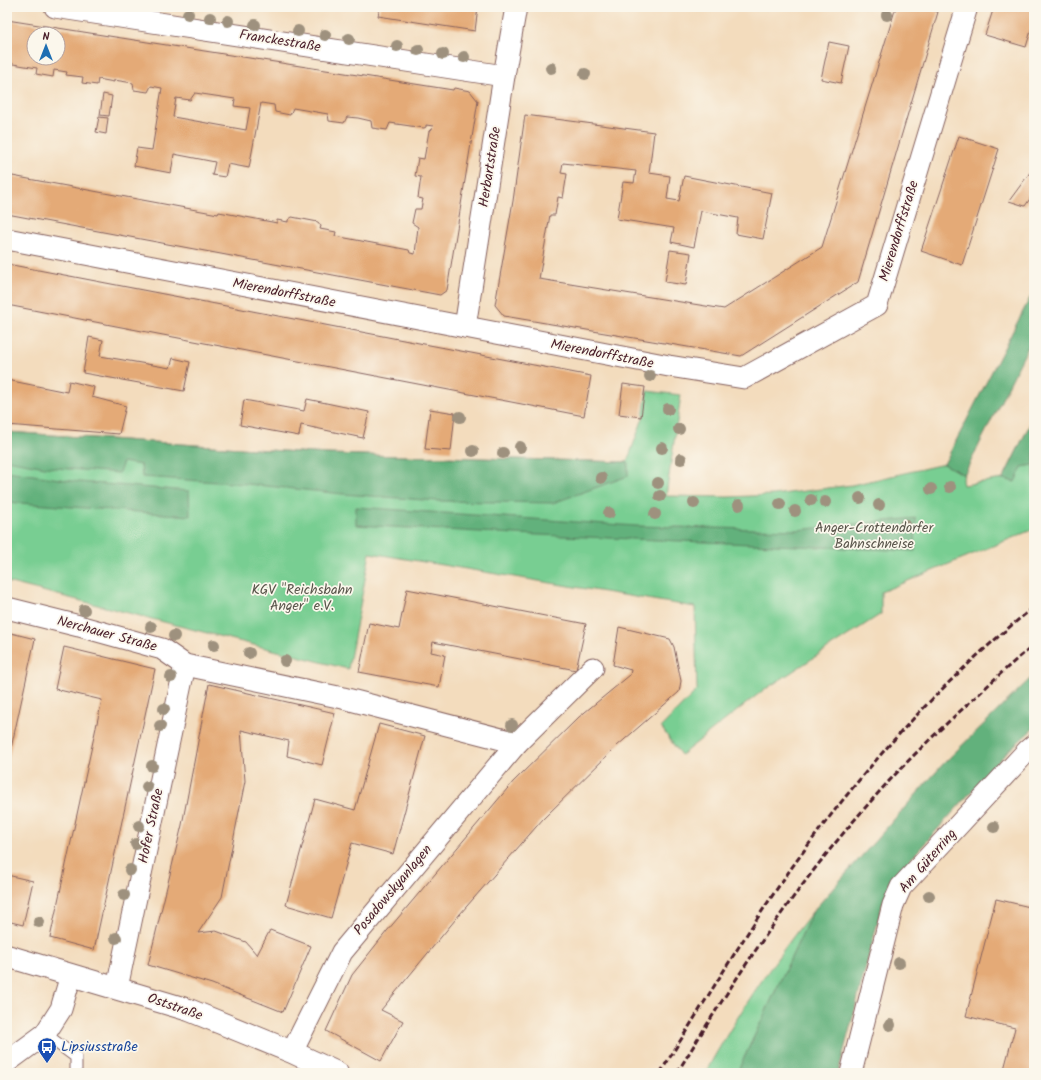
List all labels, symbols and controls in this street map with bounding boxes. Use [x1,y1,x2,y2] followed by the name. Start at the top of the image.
[238,24,323,58] street label: Franckestraße
[26,26,66,66] north arrow
[43,28,50,46] text: N
[473,124,507,209] street label: Herbartstraße
[873,177,925,284] street label: Mierendorffstraße
[231,272,338,314] street label: Mierendorffstraße
[549,333,656,375] street label: Mierendorffstraße
[815,517,934,555] park label: Anger-Crottendorfer Bahnschneise
[252,579,352,617] park label: KGV "Reichsbahn Anger" e.V.
[55,610,160,658] street label: Nerchauer Straße
[132,786,170,865] street label: Hofer Straße
[894,824,962,898] street label: Am Güterring
[348,840,438,940] street label: Posadowskyanlagen
[144,987,206,1027] street label: Oststraße
[36,1036,58,1064] bus stop icon: Lipsiusstraße
[61,1036,138,1058] place label: Lipsiusstraße

